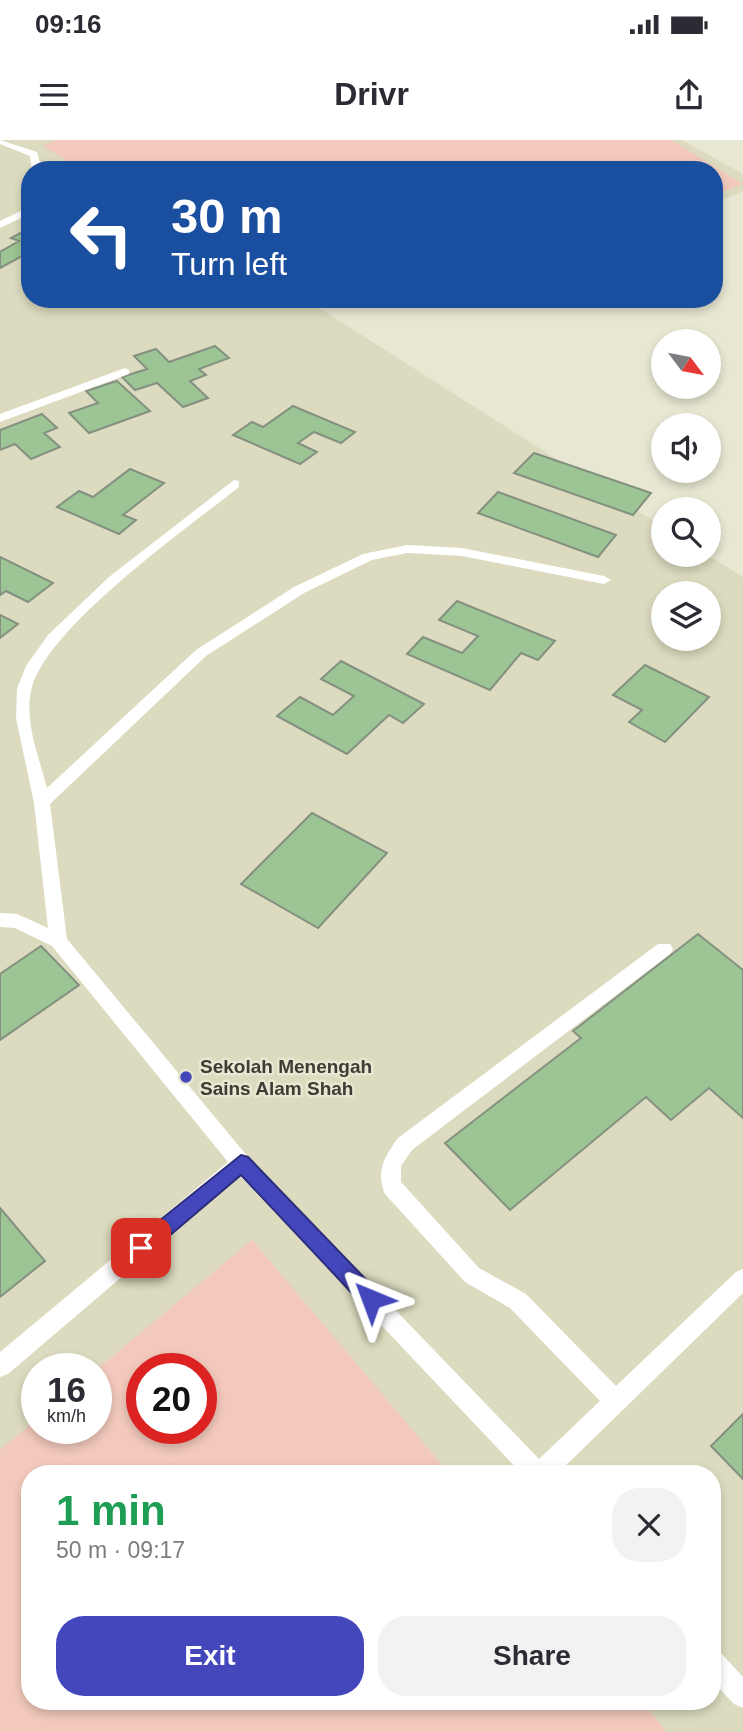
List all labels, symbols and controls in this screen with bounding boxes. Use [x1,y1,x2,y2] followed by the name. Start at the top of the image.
[35,9,102,39] text: 09:16
[35,76,73,114] icon: menu
[334,76,409,112] text: Drivr
[670,76,708,114] icon: share
[56,189,147,280] icon: left
[171,189,283,243] text: 30 m
[171,246,287,282] text: Turn left
[651,329,721,399] north arrow
[651,329,721,651] map controls
[651,413,721,483] button: sound
[651,497,721,567] button: search
[651,581,721,651] button: layers
[200,1056,372,1099] place label: Sekolah Menengah Sains Alam Shah
[178,1069,194,1085] marker: Sekolah Menengah Sains Alam Shah
[111,1218,171,1278] pin
[122,1229,160,1267] icon: arrive
[334,1262,408,1336] position arrow
[126,1353,217,1444] speed limit sign: 20
[47,1370,86,1409] text: 16
[47,1406,86,1426] text: km/h
[56,1487,166,1534] text: 1 min
[612,1488,686,1562] button: close
[56,1537,185,1563] text: 50 m · 09:17
[56,1616,364,1696] button: Exit
[378,1616,686,1696] button: Share

